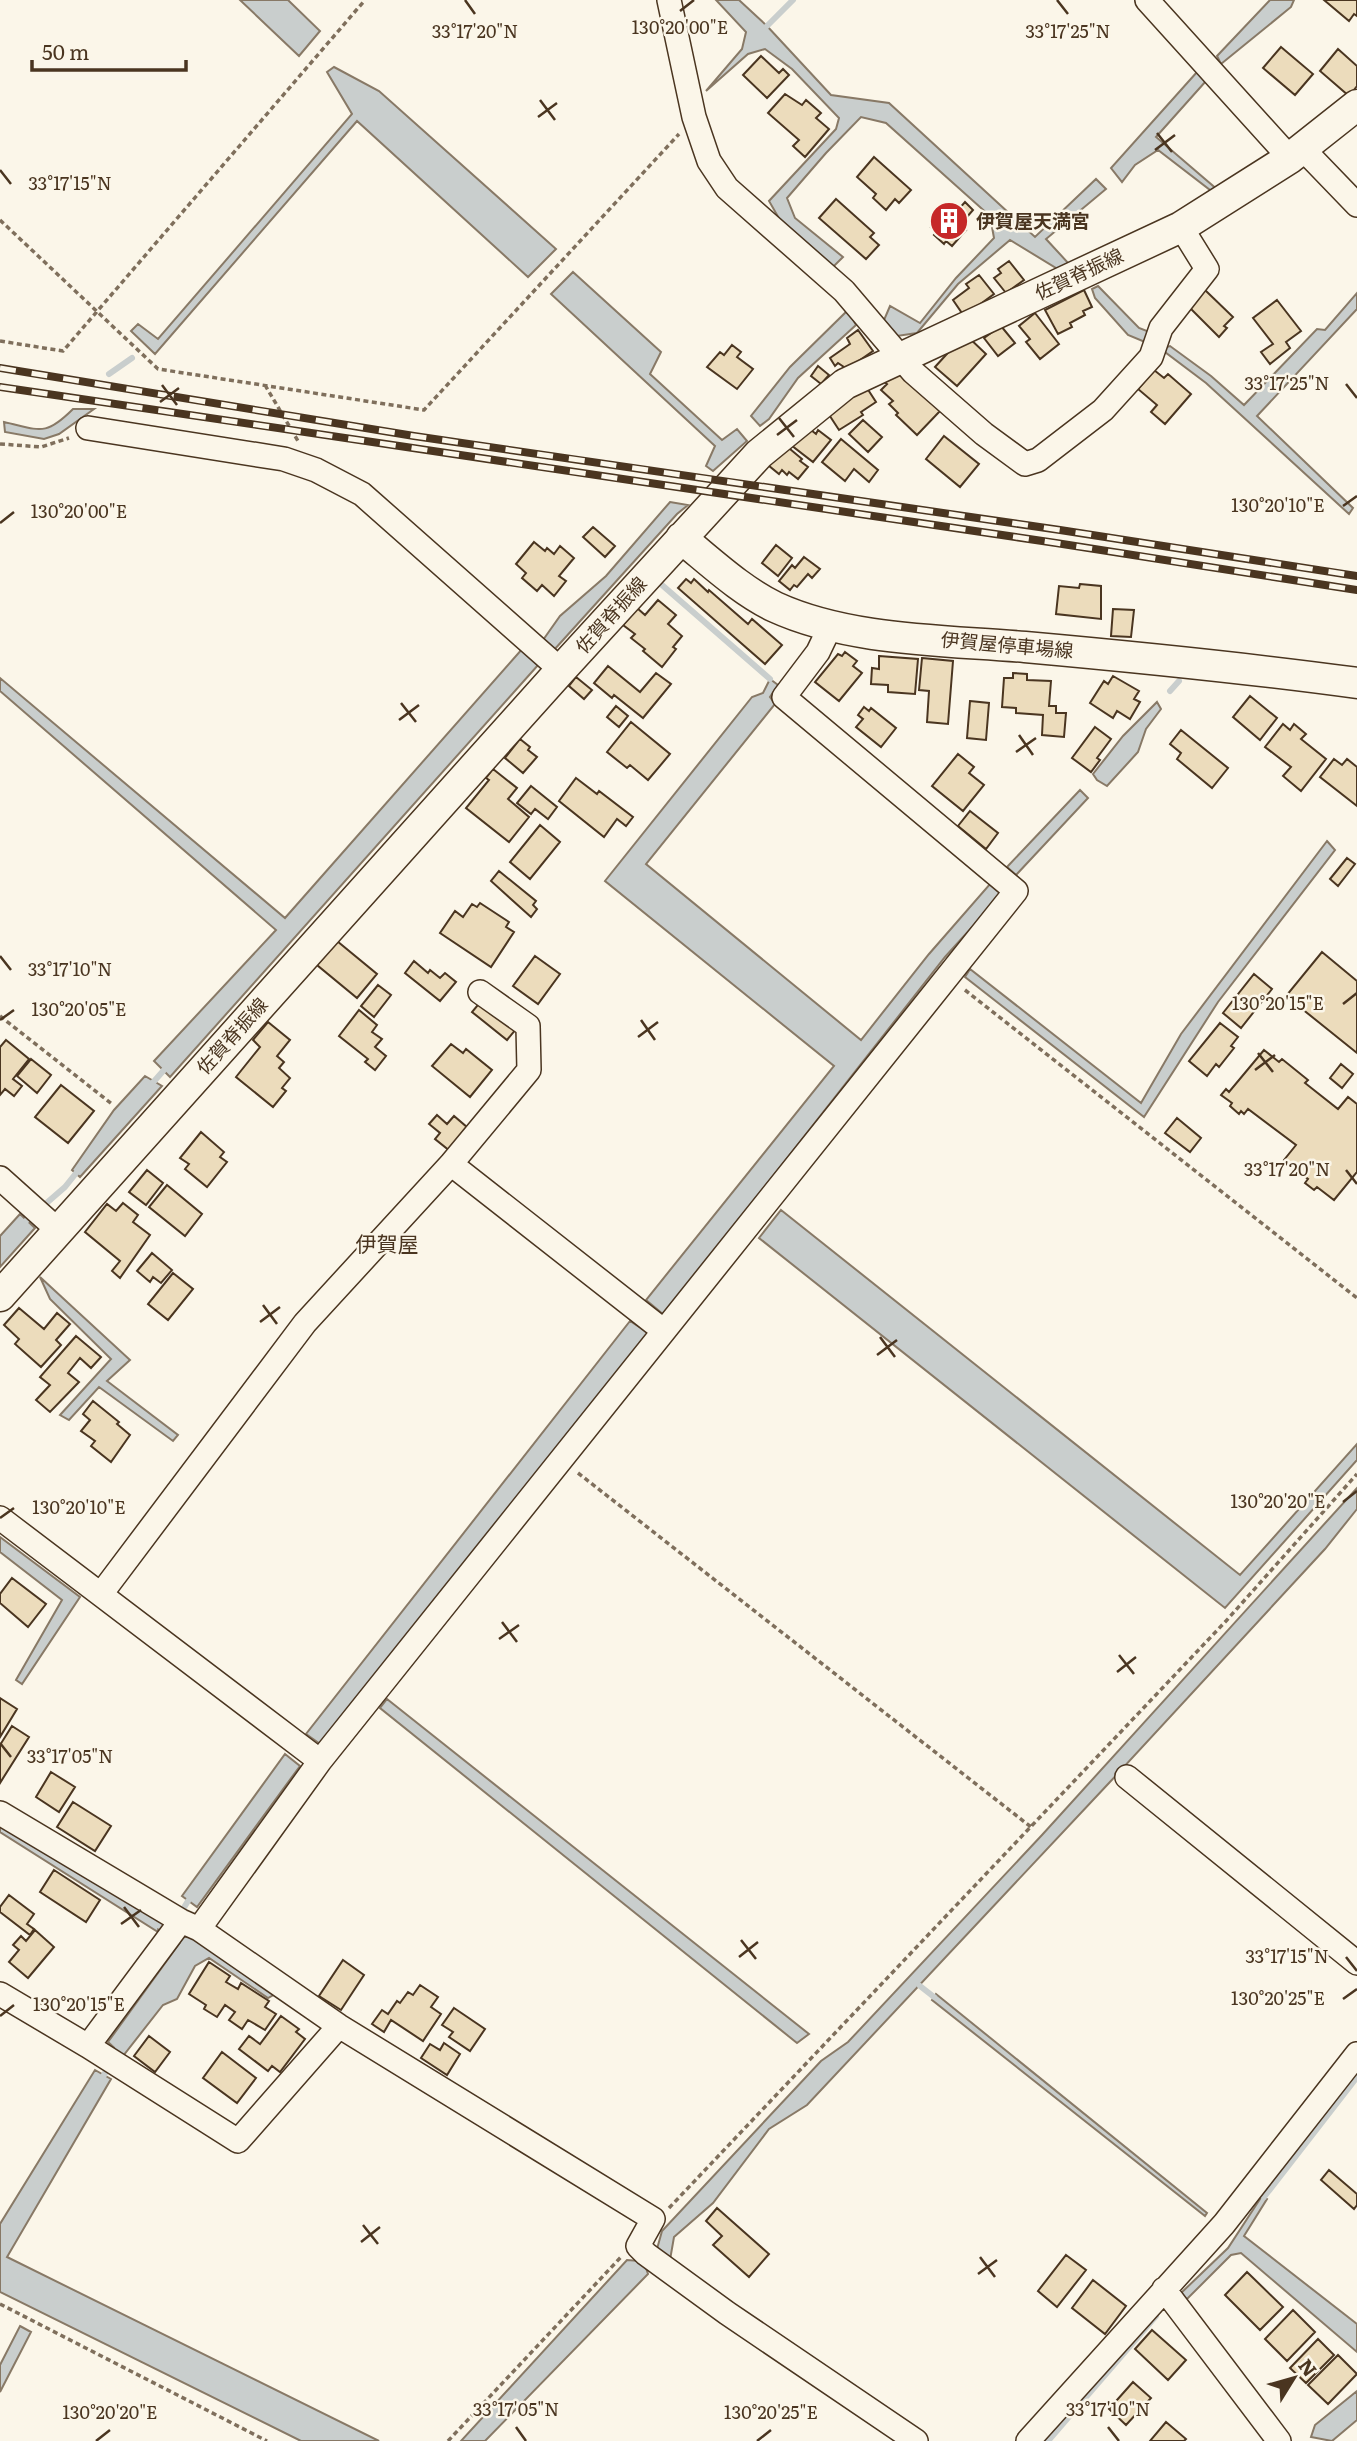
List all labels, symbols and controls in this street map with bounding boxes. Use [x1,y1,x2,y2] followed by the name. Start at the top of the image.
[632,13,728,40] text: 130°20'00"E
[432,17,518,44] text: 33°17'20"N
[1025,17,1111,44] text: 33°17'25"N
[32,28,186,72] scale bar
[42,35,89,66] text: 50 m
[28,169,112,196] text: 33°17'15"N
[928,200,970,242] building icon: 伊賀屋天満宮
[976,206,1090,234] place label: 伊賀屋天満宮
[1030,240,1128,306] street label: 佐賀脊振線
[1244,369,1330,396] text: 33°17'25"N
[1231,491,1325,518] text: 130°20'10"E
[31,497,127,524] text: 130°20'00"E
[568,570,652,659] street label: 佐賀脊振線
[940,624,1075,664] street label: 伊賀屋停車場線
[28,955,112,982] text: 33°17'10"N
[1232,989,1324,1016] text: 130°20'15"E
[189,991,273,1080] street label: 佐賀脊振線
[31,995,127,1022] text: 130°20'05"E
[1244,1155,1330,1182] text: 33°17'20"N
[356,1227,419,1258] district label: 伊賀屋
[1230,1487,1326,1514] text: 130°20'20"E
[32,1493,126,1520] text: 130°20'10"E
[27,1742,113,1769] text: 33°17'05"N
[1245,1942,1329,1969] text: 33°17'15"N
[1231,1984,1325,2011] text: 130°20'25"E
[33,1990,125,2017] text: 130°20'15"E
[1259,2343,1329,2413] north arrow
[1292,2352,1324,2382] text: N
[473,2395,559,2422] text: 33°17'05"N
[1066,2395,1150,2422] text: 33°17'10"N
[62,2398,158,2425] text: 130°20'20"E
[724,2398,818,2425] text: 130°20'25"E

